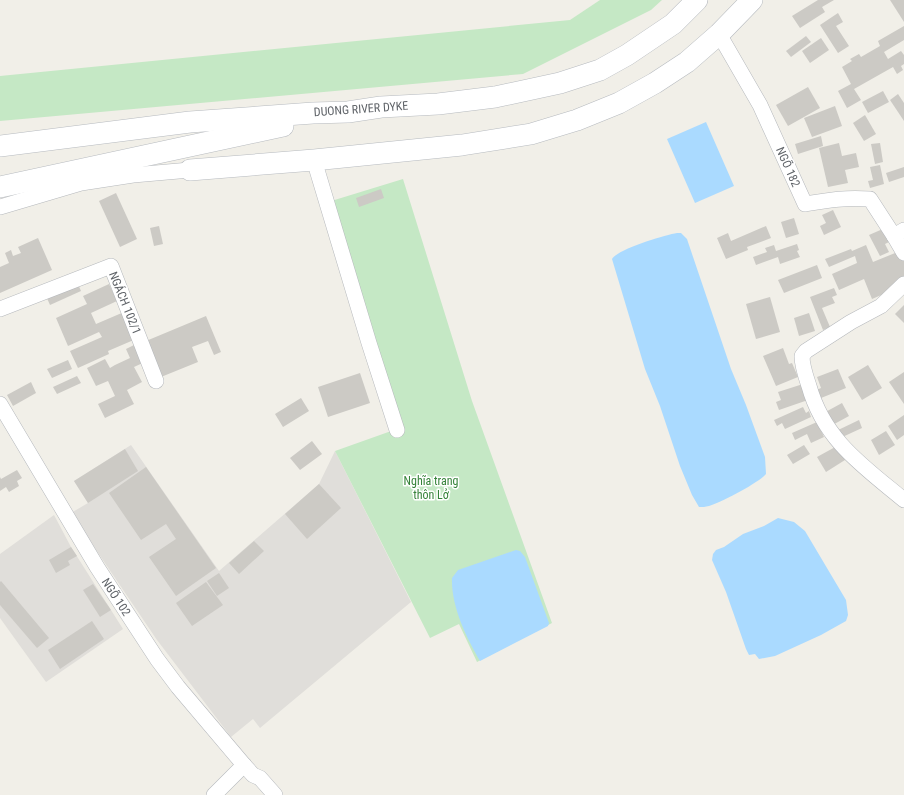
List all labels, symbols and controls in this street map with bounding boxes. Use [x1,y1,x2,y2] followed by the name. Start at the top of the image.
[313,99,409,119] street label: DUONG RIVER DYKE
[773,144,805,189] street label: NGÕ 182
[106,269,145,336] street label: NGÁCH 102/1
[404,474,459,502] park label: Nghĩa trang thôn Lở
[99,574,135,619] street label: NGÕ 102

